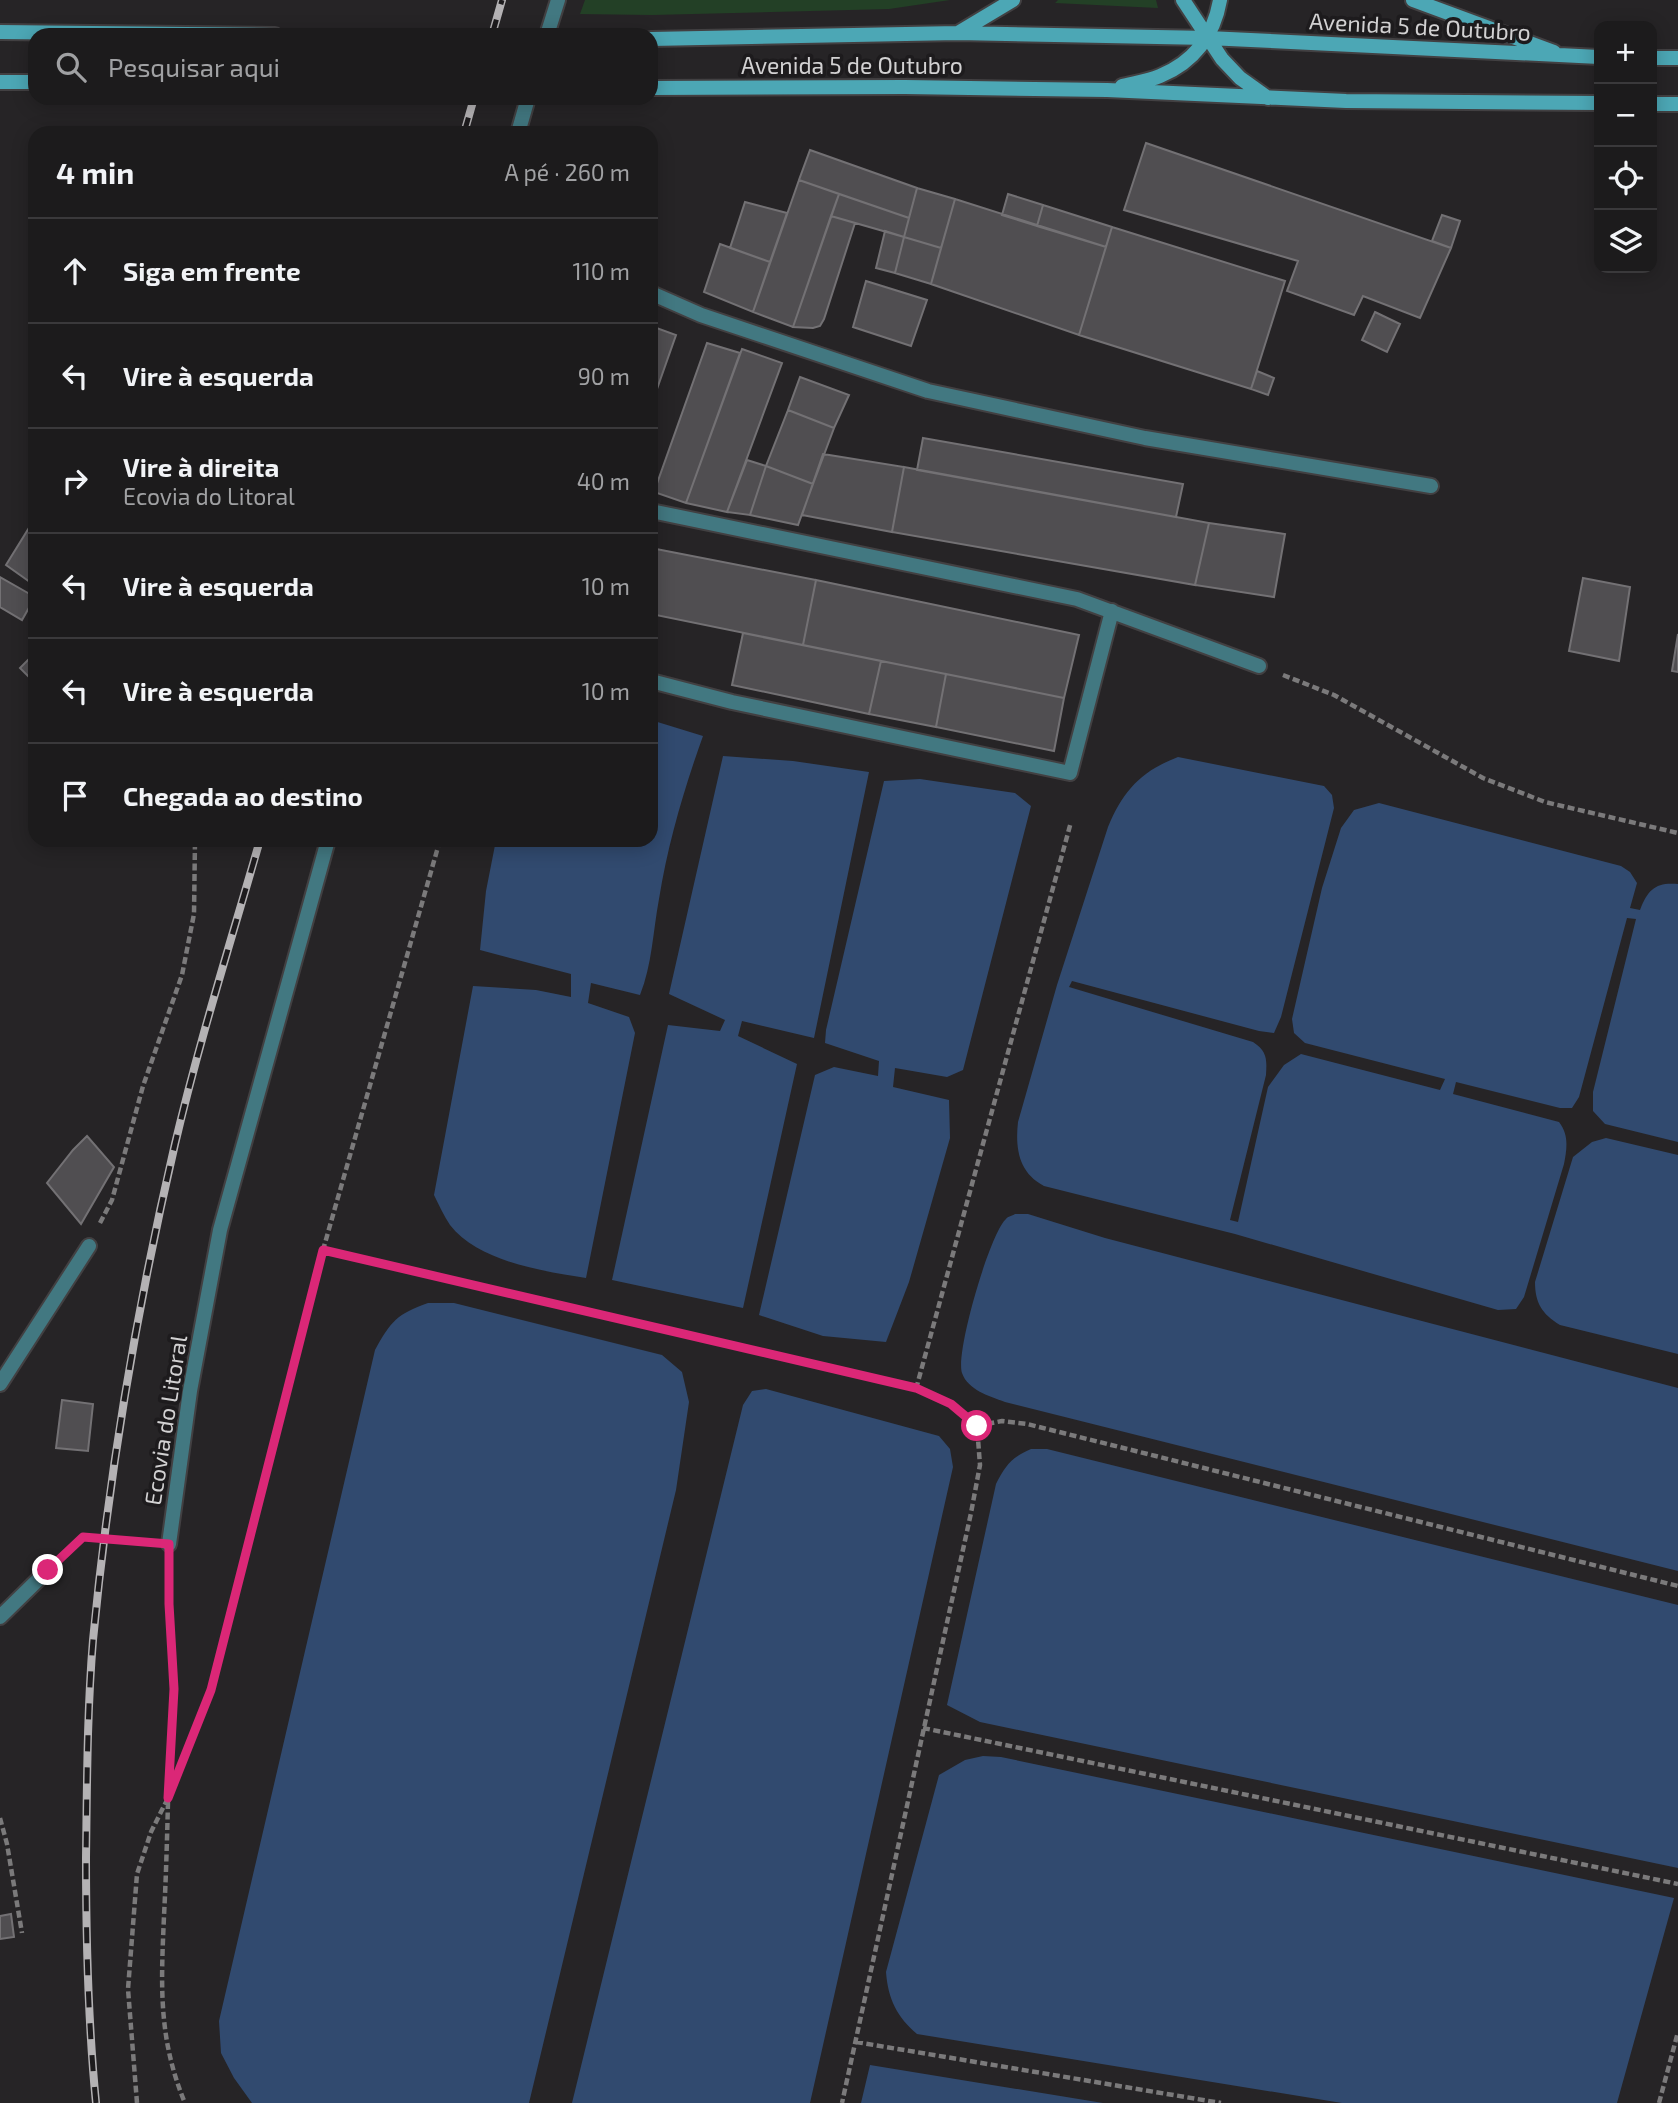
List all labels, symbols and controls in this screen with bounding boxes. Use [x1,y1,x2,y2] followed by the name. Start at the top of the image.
[1309,6,1531,46] street label: Avenida 5 de Outubro
[1594,21,1657,273] map controls
[1594,21,1657,84] button: +
[28,28,658,105] search box
[52,48,90,86] icon: search
[108,51,280,82] text: Pesquisar aqui
[741,51,963,79] street label: Avenida 5 de Outubro
[1594,84,1657,147] button: −
[1594,147,1657,210] button: locate
[56,154,134,190] text: 4 min
[505,158,630,186] text: A pé · 260 m
[1594,210,1657,273] button: layers
[56,252,94,290] icon: ahead
[123,255,301,286] text: Siga em frente
[573,257,630,285] text: 110 m
[56,357,94,395] icon: left
[123,360,314,391] text: Vire à esquerda
[578,362,630,390] text: 90 m
[123,451,279,482] text: Vire à direita
[56,462,94,500] icon: right
[577,467,630,495] text: 40 m
[123,482,295,510] text: Ecovia do Litoral
[56,567,94,605] icon: left
[123,570,314,601] text: Vire à esquerda
[582,572,630,600] text: 10 m
[56,672,94,710] icon: left
[123,675,314,706] text: Vire à esquerda
[582,677,630,705] text: 10 m
[56,777,94,815] icon: arrive
[123,780,363,811] text: Chegada ao destino
[138,1333,192,1507] street label: Ecovia do Litoral
[961,1410,992,1441] route start
[32,1554,63,1585] route end

